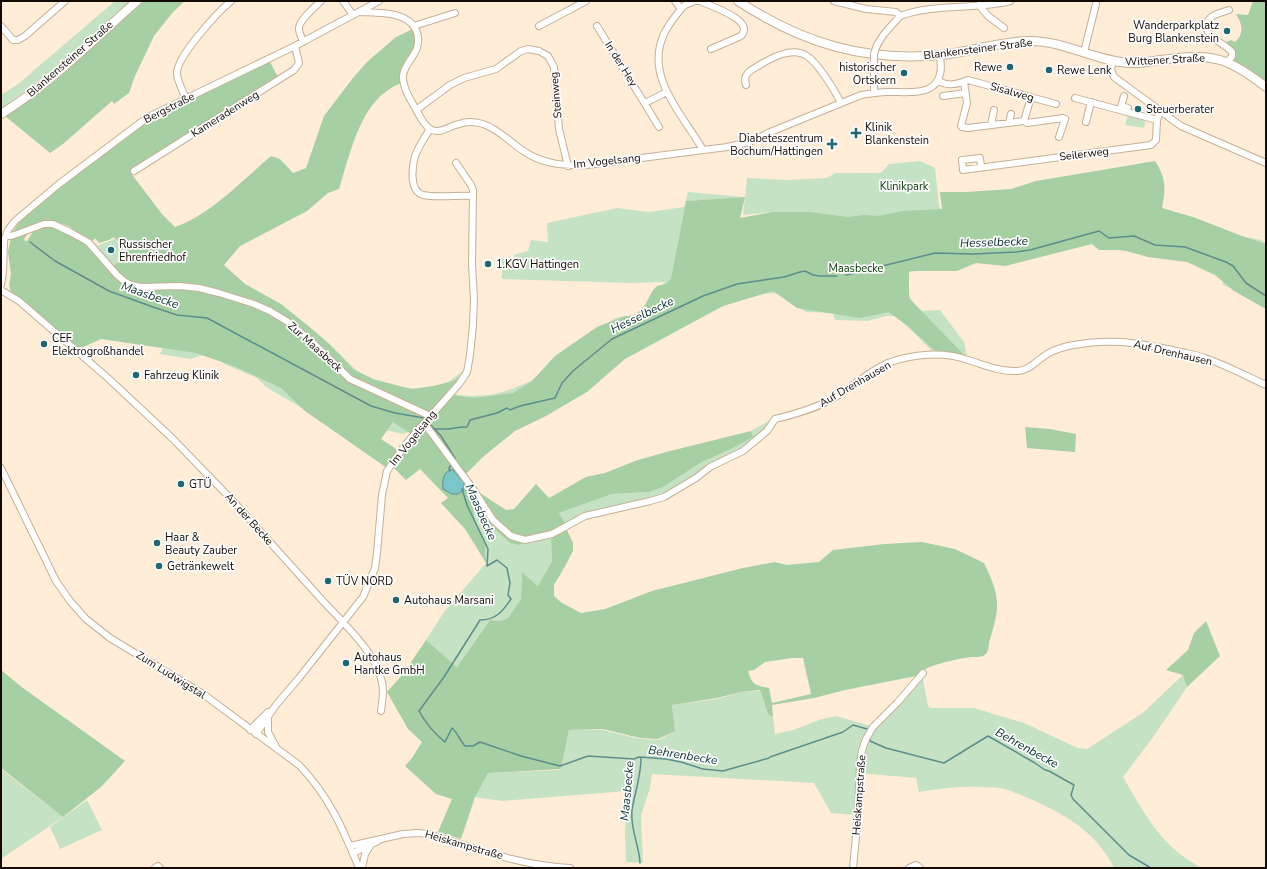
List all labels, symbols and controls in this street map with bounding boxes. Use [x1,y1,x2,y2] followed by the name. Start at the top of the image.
[24,17,116,101] street label: Blankensteiner Straße
[1128,18,1219,46] place label: Wanderparkplatz Burg Blankenstein
[1222,26,1232,36] marker: Wanderparkplatz Burg Blankenstein
[923,35,1033,63] street label: Blankensteiner Straße
[601,39,641,90] street label: In der Hey
[1125,50,1205,70] street label: Wittener Straße
[839,60,896,88] place label: historischer Ortskern
[974,60,1002,75] place label: Rewe
[1005,62,1015,72] marker: Rewe
[1057,63,1112,78] place label: Rewe Lenk
[1044,65,1054,75] marker: Rewe Lenk
[899,68,909,78] marker: historischer Ortskern
[546,71,566,119] street label: Steinweg
[988,79,1036,105] street label: Sisalweg
[188,87,262,141] street label: Kameradenweg
[141,89,197,127] street label: Bergstraße
[1146,102,1214,117] place label: Steuerberater
[1133,104,1143,114] marker: Steuerberater
[865,120,929,148] place label: Klinik Blankenstein
[850,127,862,139] marker: Klinik Blankenstein
[730,131,823,159] place label: Diabeteszentrum Bochum/Hattingen
[826,138,838,150] marker: Diabeteszentrum Bochum/Hattingen
[1058,144,1110,164] street label: Seilerweg
[573,150,641,172] street label: Im Vogelsang
[880,179,929,194] park label: Klinikpark
[960,233,1029,251] water label: Hesselbecke
[119,237,186,265] place label: Russischer Ehrenfriedhof
[106,245,116,255] marker: Russischer Ehrenfriedhof
[496,257,579,272] place label: 1.KGV Hattingen
[483,259,493,269] marker: 1.KGV Hattingen
[829,261,884,276] park label: Maasbecke
[119,278,182,313] water label: Maasbecke
[608,293,677,337] water label: Hesselbecke
[285,318,346,376] street label: Zur Maasbeck
[52,331,144,359] place label: CEF Elektrogroßhandel
[1132,337,1214,369] street label: Auf Drenhausen
[39,339,49,349] marker: CEF Elektrogroßhandel
[816,357,894,411] street label: Auf Drenhausen
[144,368,220,383] place label: Fahrzeug Klinik
[131,370,141,380] marker: Fahrzeug Klinik
[386,407,440,469] street label: Im Vogelsang
[189,477,212,492] place label: GTÜ
[176,479,186,489] marker: GTÜ
[462,481,501,543] water label: Maasbecke
[221,490,277,549] street label: An der Becke
[165,530,237,558] place label: Haar & Beauty Zauber
[152,538,162,548] marker: Haar & Beauty Zauber
[167,559,234,574] place label: Getränkewelt
[154,561,164,571] marker: Getränkewelt
[336,574,393,589] place label: TÜV NORD
[323,576,333,586] marker: TÜV NORD
[404,593,494,608] place label: Autohaus Marsani
[391,595,401,605] marker: Autohaus Marsani
[133,648,209,703] street label: Zum Ludwigstal
[354,650,425,678] place label: Autohaus Hantke GmbH
[341,658,351,668] marker: Autohaus Hantke GmbH
[993,724,1062,772] water label: Behrenbecke
[647,742,719,768] water label: Behrenbecke
[849,754,869,836] street label: Heiskampstraße
[616,760,638,822] water label: Maasbecke
[423,827,505,863] street label: Heiskampstraße

